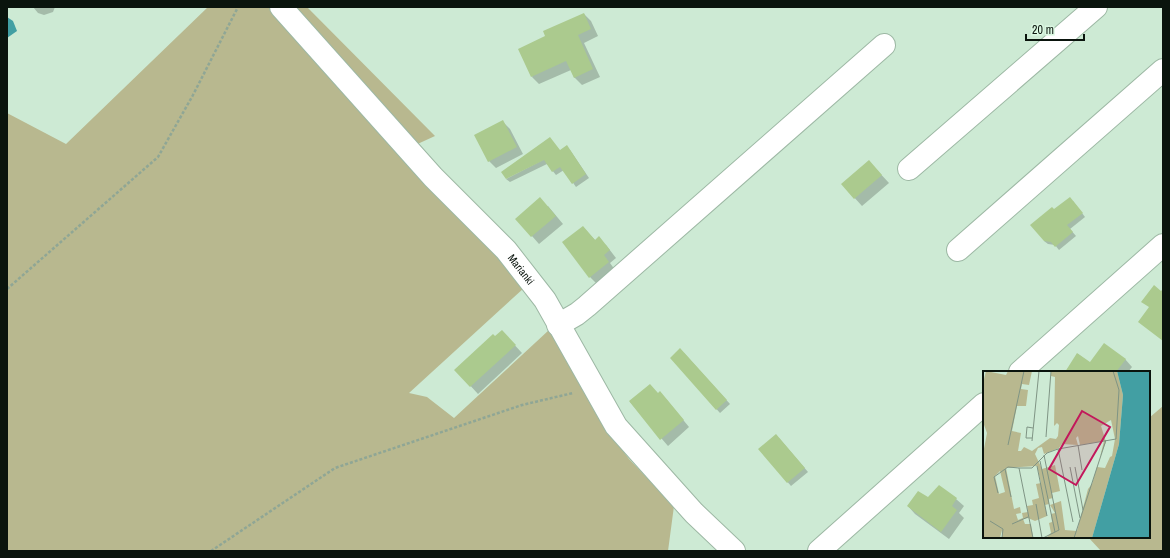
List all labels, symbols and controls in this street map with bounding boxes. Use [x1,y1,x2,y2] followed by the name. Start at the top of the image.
[1026,16,1084,42] scale bar
[1032,22,1054,38] text: 20 m
[505,251,538,288] street label: Marianki
[983,371,1150,538] inset map

